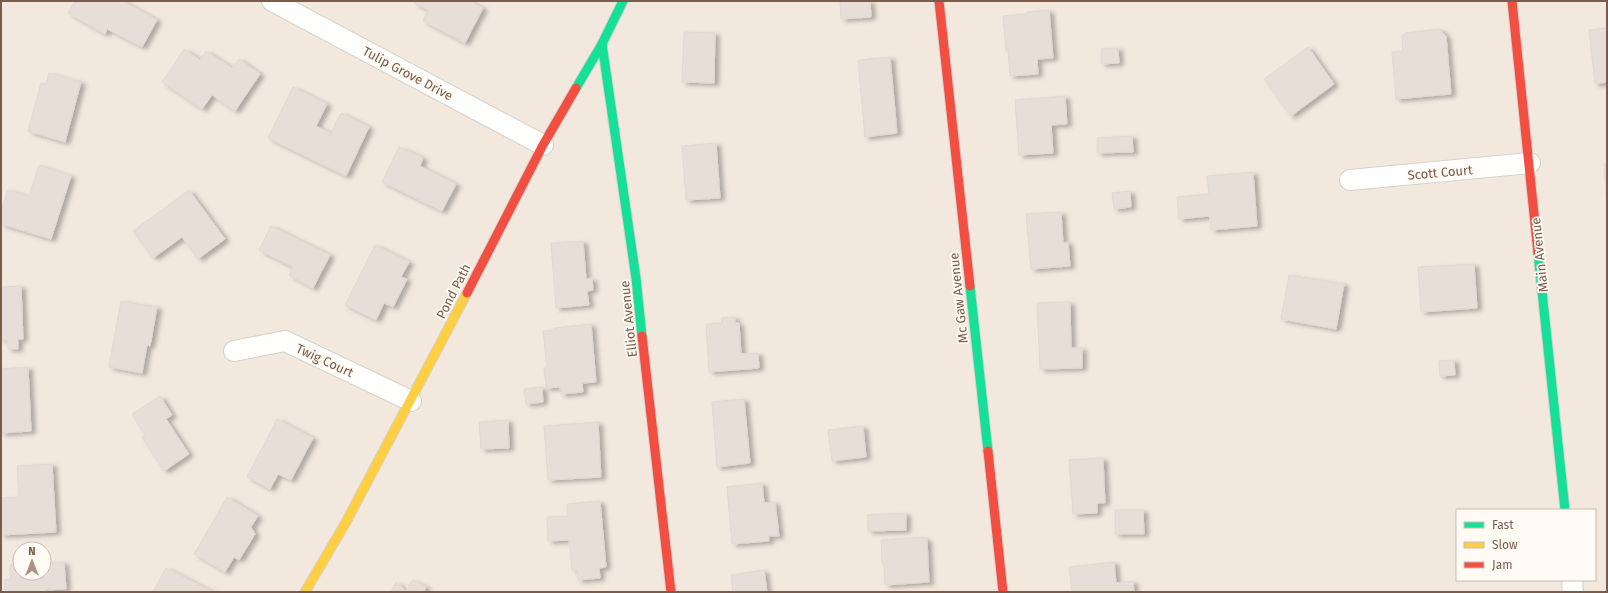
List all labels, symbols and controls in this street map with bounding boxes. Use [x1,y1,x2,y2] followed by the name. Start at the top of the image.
[360,43,455,104] street label: Tulip Grove Drive
[1407,162,1474,183] street label: Scott Court
[1528,217,1551,293] street label: Main Avenue
[946,252,971,344] street label: Mc Gaw Avenue
[433,261,474,321] street label: Pond Path
[617,280,640,358] street label: Elliot Avenue
[294,341,356,380] street label: Twig Court
[1456,509,1596,581] legend
[1492,518,1514,532] text: Fast
[1492,538,1518,552] text: Slow
[12,541,52,581] north arrow
[28,545,36,558] text: N
[1492,558,1512,572] text: Jam

